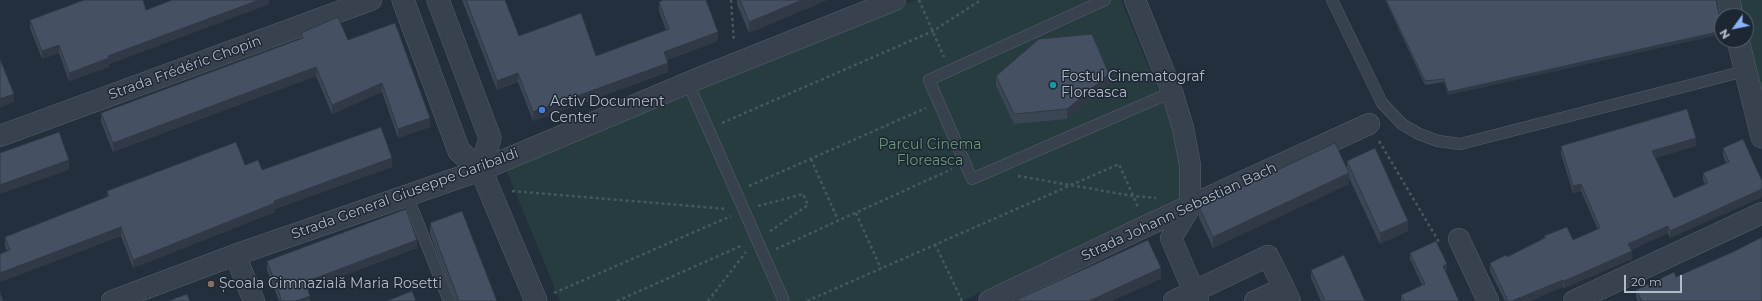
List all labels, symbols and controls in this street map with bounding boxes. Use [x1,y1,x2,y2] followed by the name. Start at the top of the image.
[1714,8,1754,48] north arrow
[1716,26,1733,42] text: N
[106,33,264,103] street label: Strada Frédéric Chopin
[1061,69,1204,102] place label: Fostul Cinematograf Floreasca
[1048,80,1058,90] marker: Fostul Cinematograf Floreasca
[550,94,665,126] place label: Activ Document Center
[537,105,547,115] marker: Activ Document Center
[879,137,981,170] park label: Parcul Cinema Floreasca
[289,145,521,243] street label: Strada General Giuseppe Garibaldi
[1079,159,1279,265] street label: Strada Johann Sebastian Bach
[1626,267,1684,293] scale bar
[1631,274,1662,289] text: 20 m
[219,276,442,292] place label: Școala Gimnazială Maria Rosetti
[206,279,216,289] marker: Școala Gimnazială Maria Rosetti

